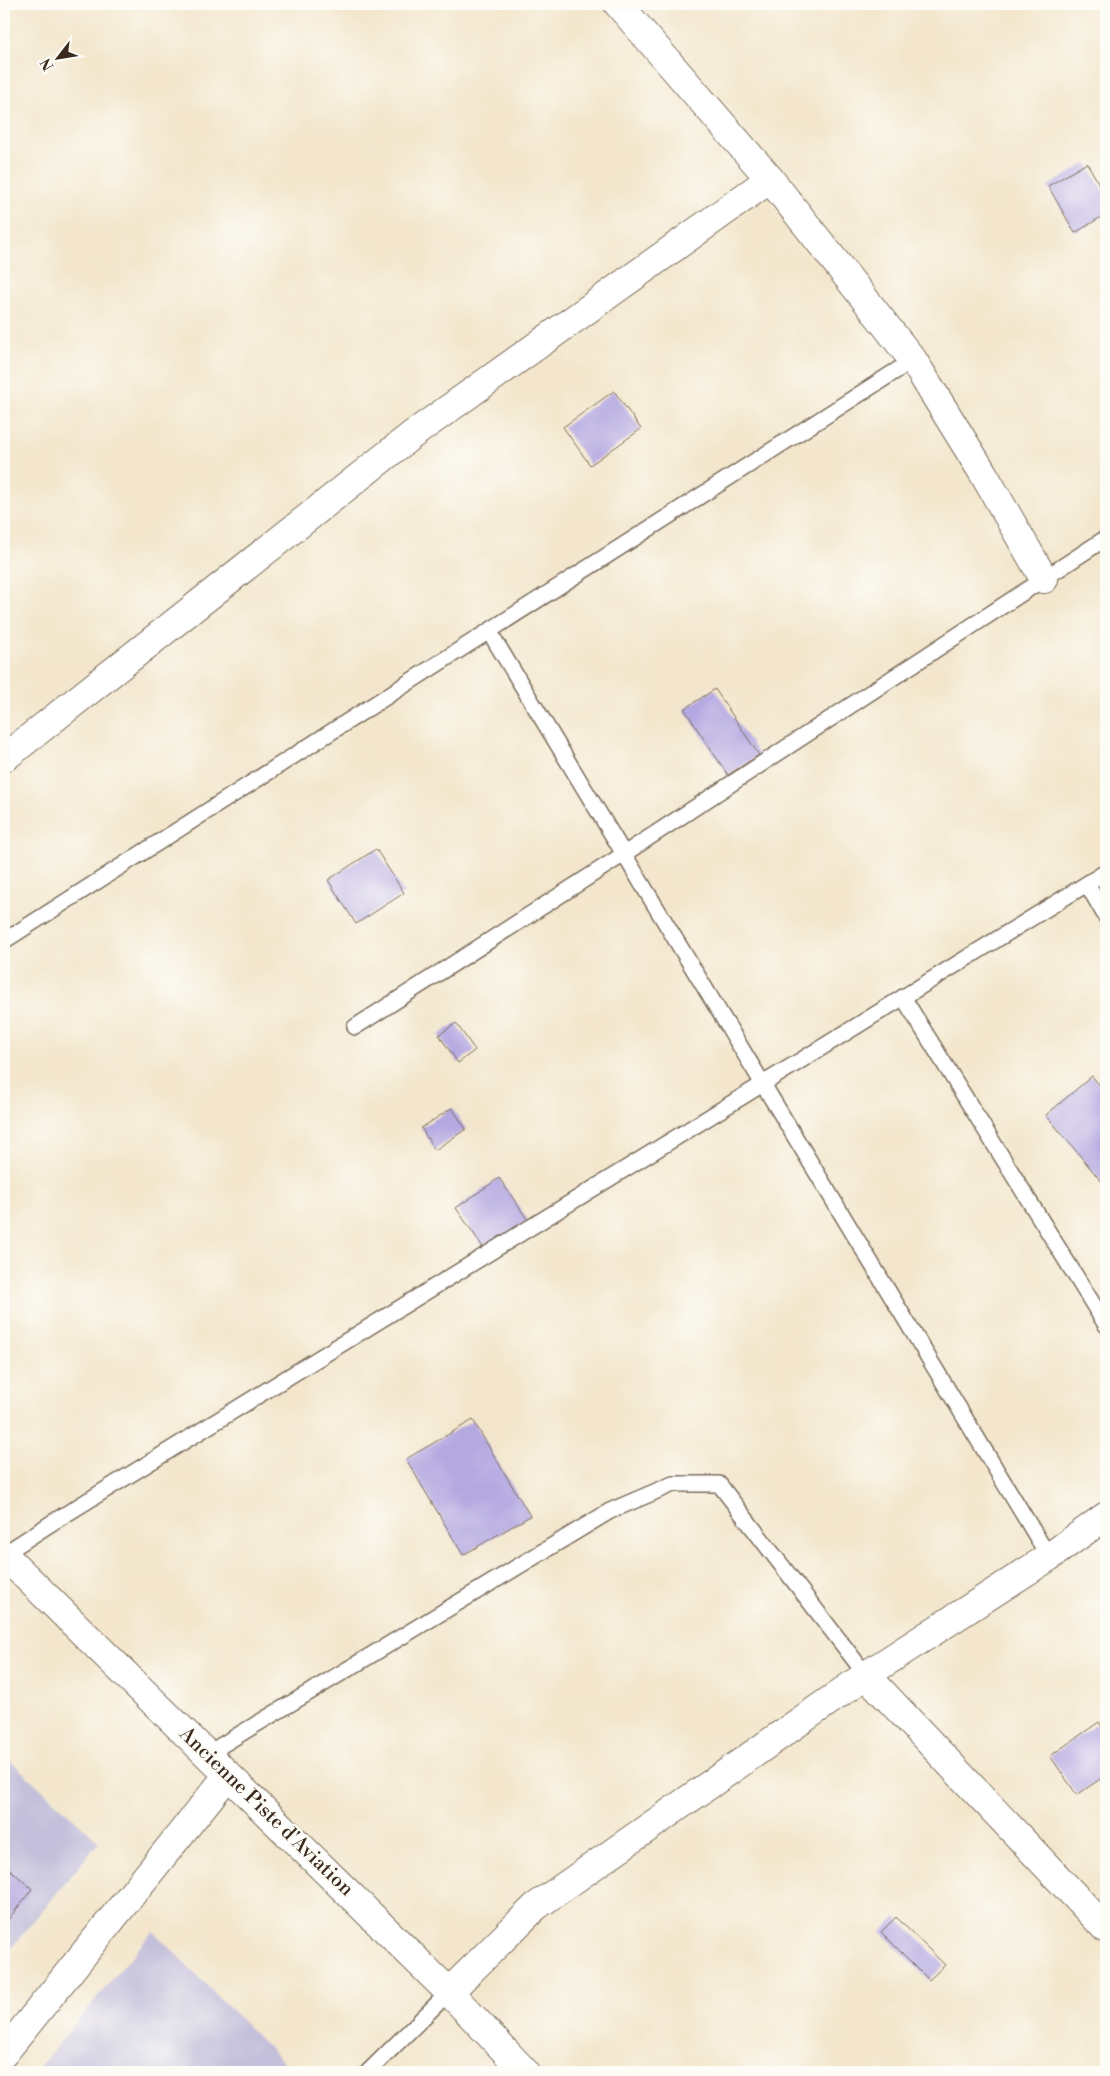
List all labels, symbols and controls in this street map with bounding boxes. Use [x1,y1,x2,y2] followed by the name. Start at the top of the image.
[32,32,82,82] north arrow
[37,55,58,74] text: N
[173,1721,359,1902] street label: Ancienne Piste d'Aviation

